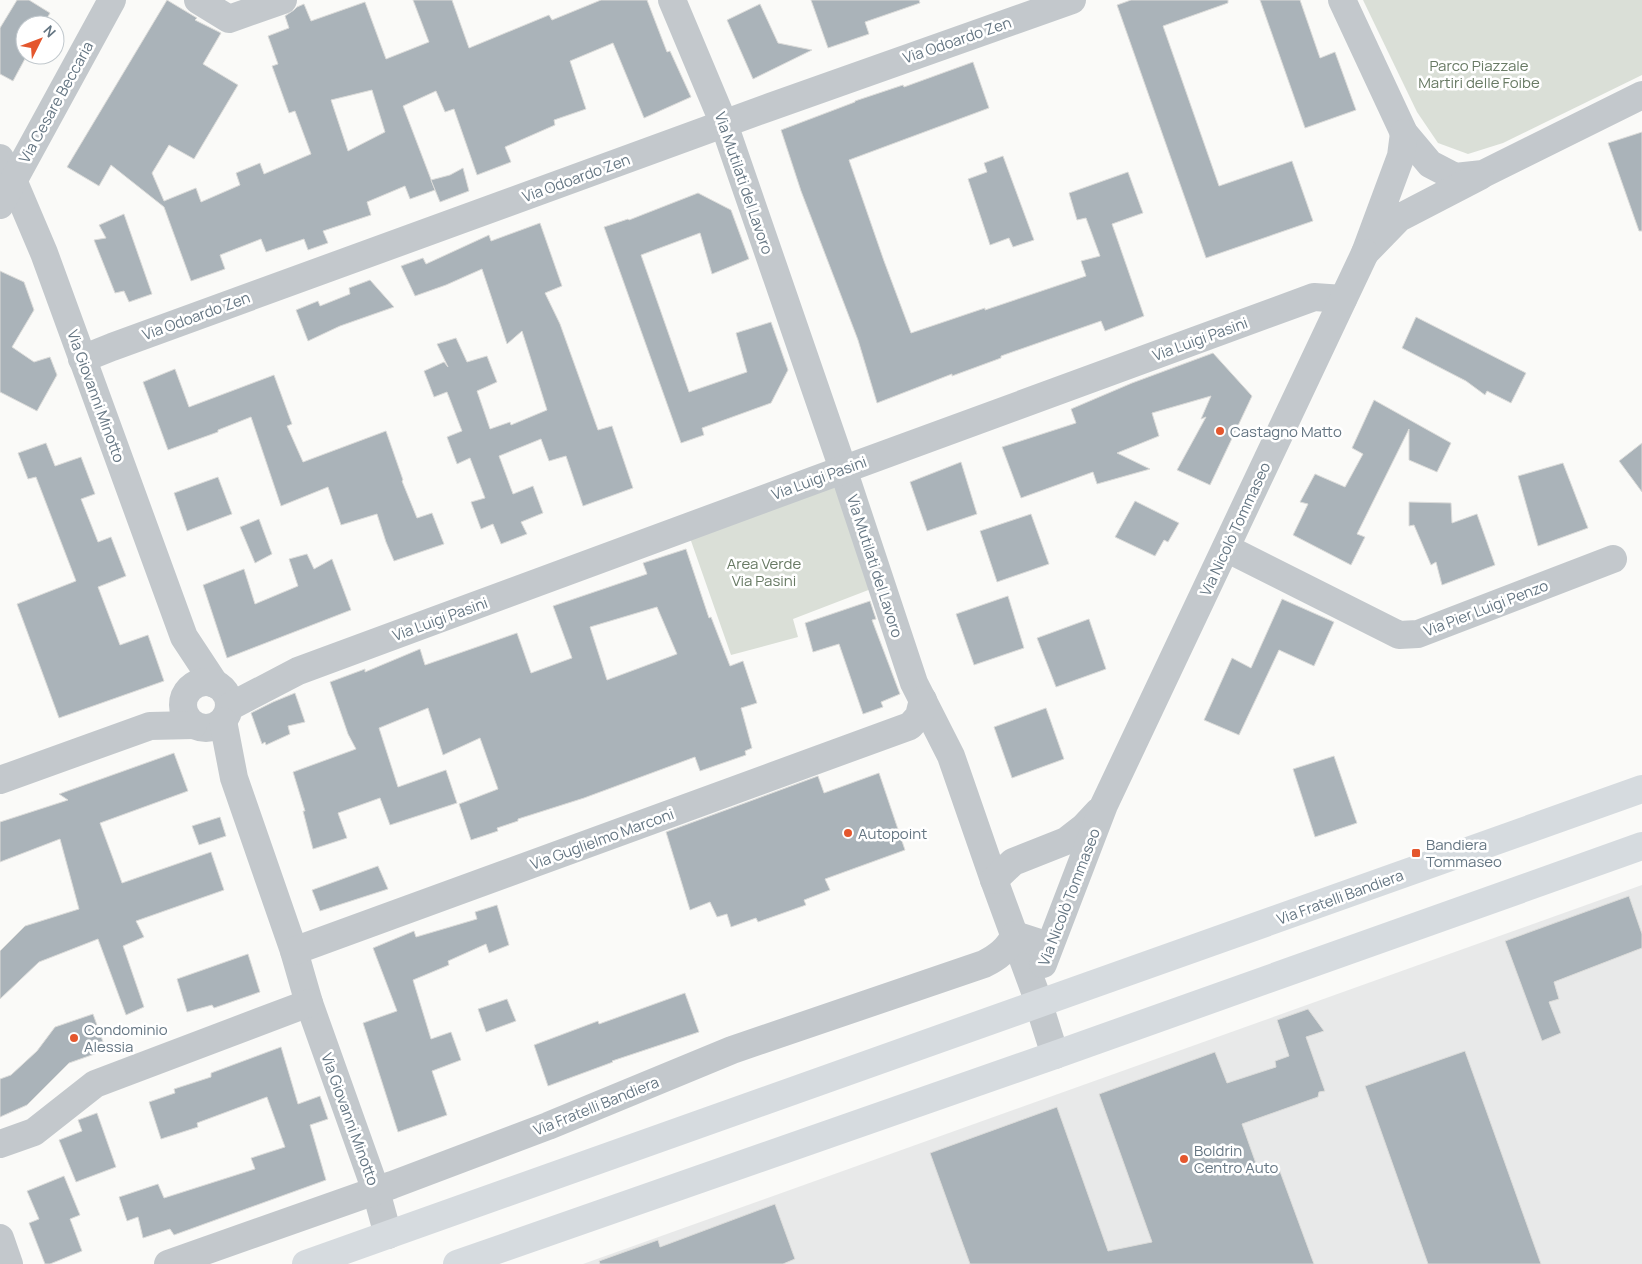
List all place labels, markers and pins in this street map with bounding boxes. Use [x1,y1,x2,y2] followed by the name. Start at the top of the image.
[1230,421,1342,442] place label: Castagno Matto
[1214,425,1226,437] marker: Castagno Matto
[858,823,927,844] place label: Autopoint
[842,827,854,839] marker: Autopoint
[1426,834,1502,872] place label: Bandiera Tommaseo
[1410,847,1422,859] marker: Bandiera Tommaseo
[84,1019,168,1057] place label: Condominio Alessia
[68,1032,80,1044] marker: Condominio Alessia
[1194,1140,1278,1178] place label: Boldrin Centro Auto
[1178,1153,1190,1165] marker: Boldrin Centro Auto

